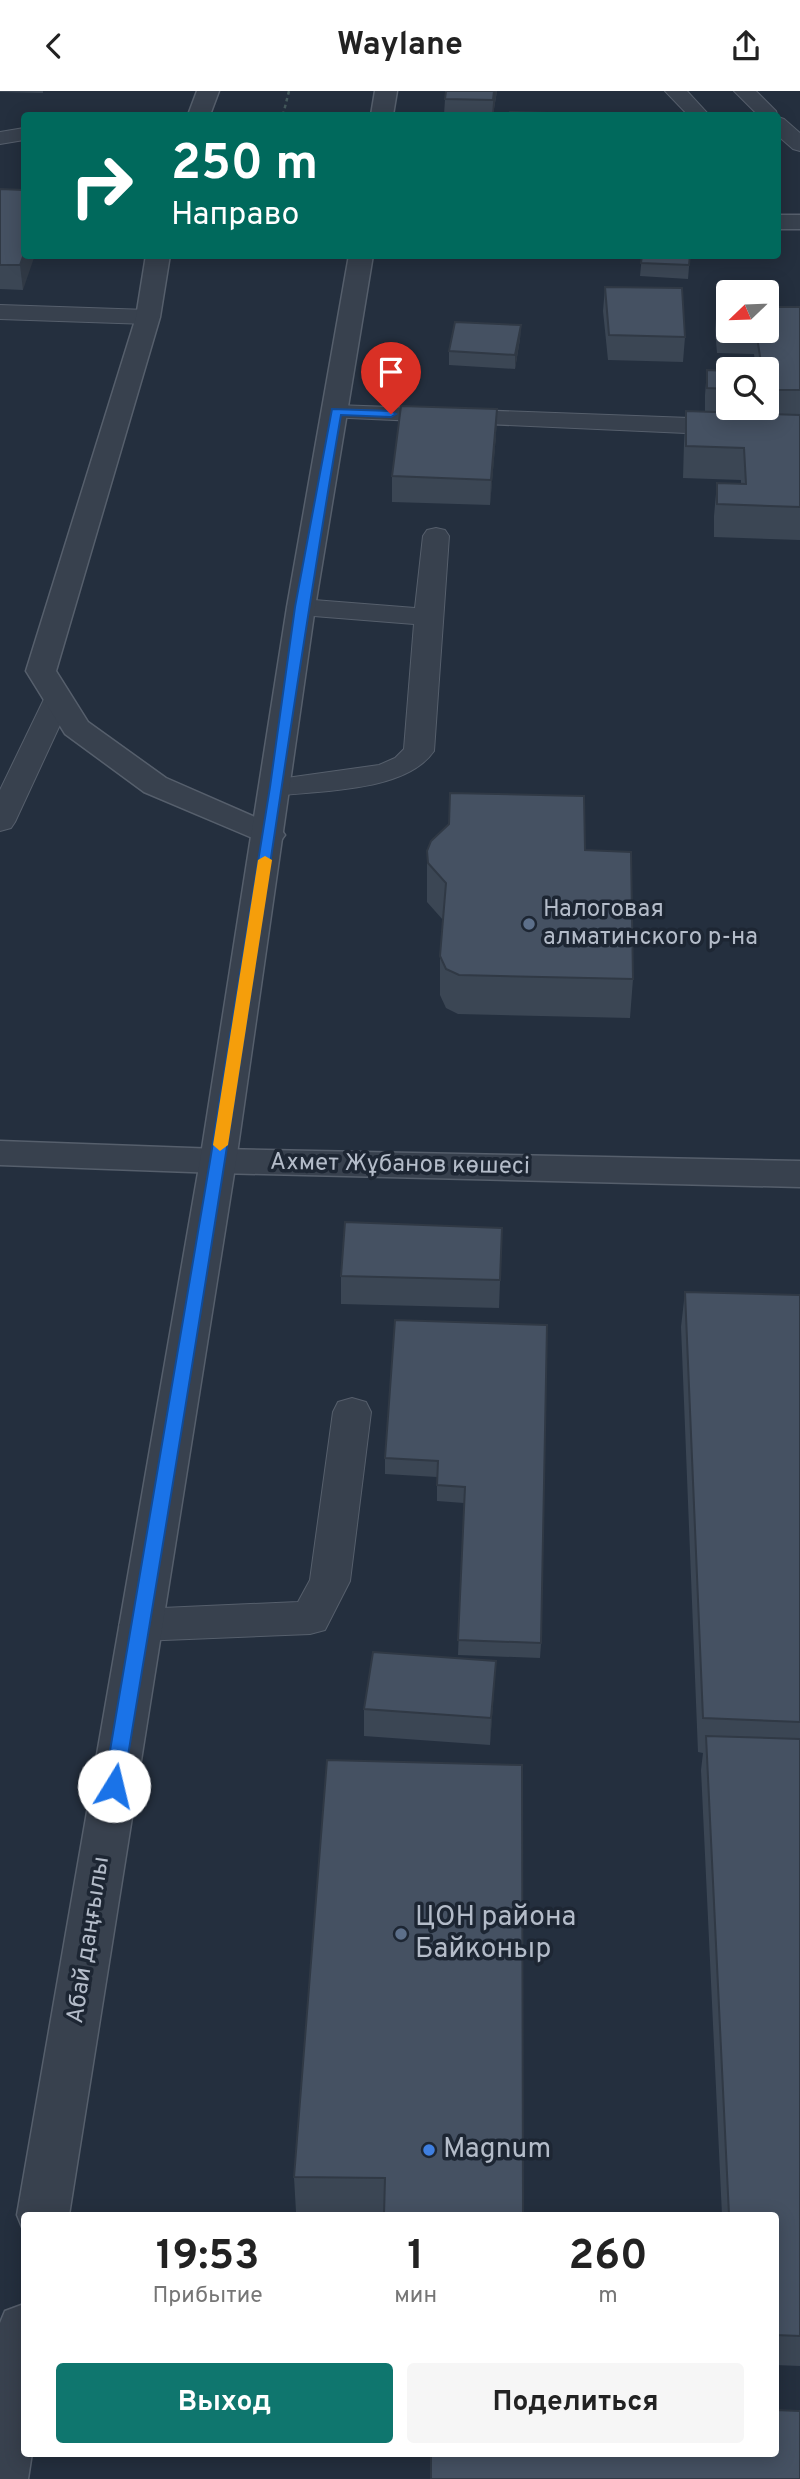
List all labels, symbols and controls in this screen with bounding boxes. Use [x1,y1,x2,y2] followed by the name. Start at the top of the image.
[337,26,463,66] text: Waylane
[35,27,73,65] icon: back
[727,27,765,65] icon: share
[171,135,318,197] text: 250 m
[56,140,147,231] icon: right
[171,196,299,236] text: Направо
[716,280,779,343] north arrow
[716,280,779,420] map controls
[361,342,421,414] pin
[372,353,410,391] icon: arrive
[716,357,779,420] button: search
[543,895,758,953] place label: Налоговая алматинского р-на
[521,916,537,932] marker: Налоговая алматинского р-на
[270,1148,530,1182] street label: Ахмет Жұбанов көшесі
[77,1749,151,1823] position arrow
[61,1854,117,2026] street label: Абай даңғылы
[415,1900,576,1968] place label: ЦОН района Байконыр
[393,1926,409,1942] marker: ЦОН района Байконыр
[443,2132,551,2168] place label: Magnum
[421,2142,437,2158] marker: Magnum
[156,2231,259,2284] text: 19:53
[407,2231,424,2284] text: 1
[568,2231,648,2284] text: 260
[152,2282,263,2311] text: Прибытие
[394,2282,437,2311] text: мин
[598,2282,618,2311] text: m
[56,2363,393,2443] button: Выход
[407,2363,744,2443] button: Поделиться

